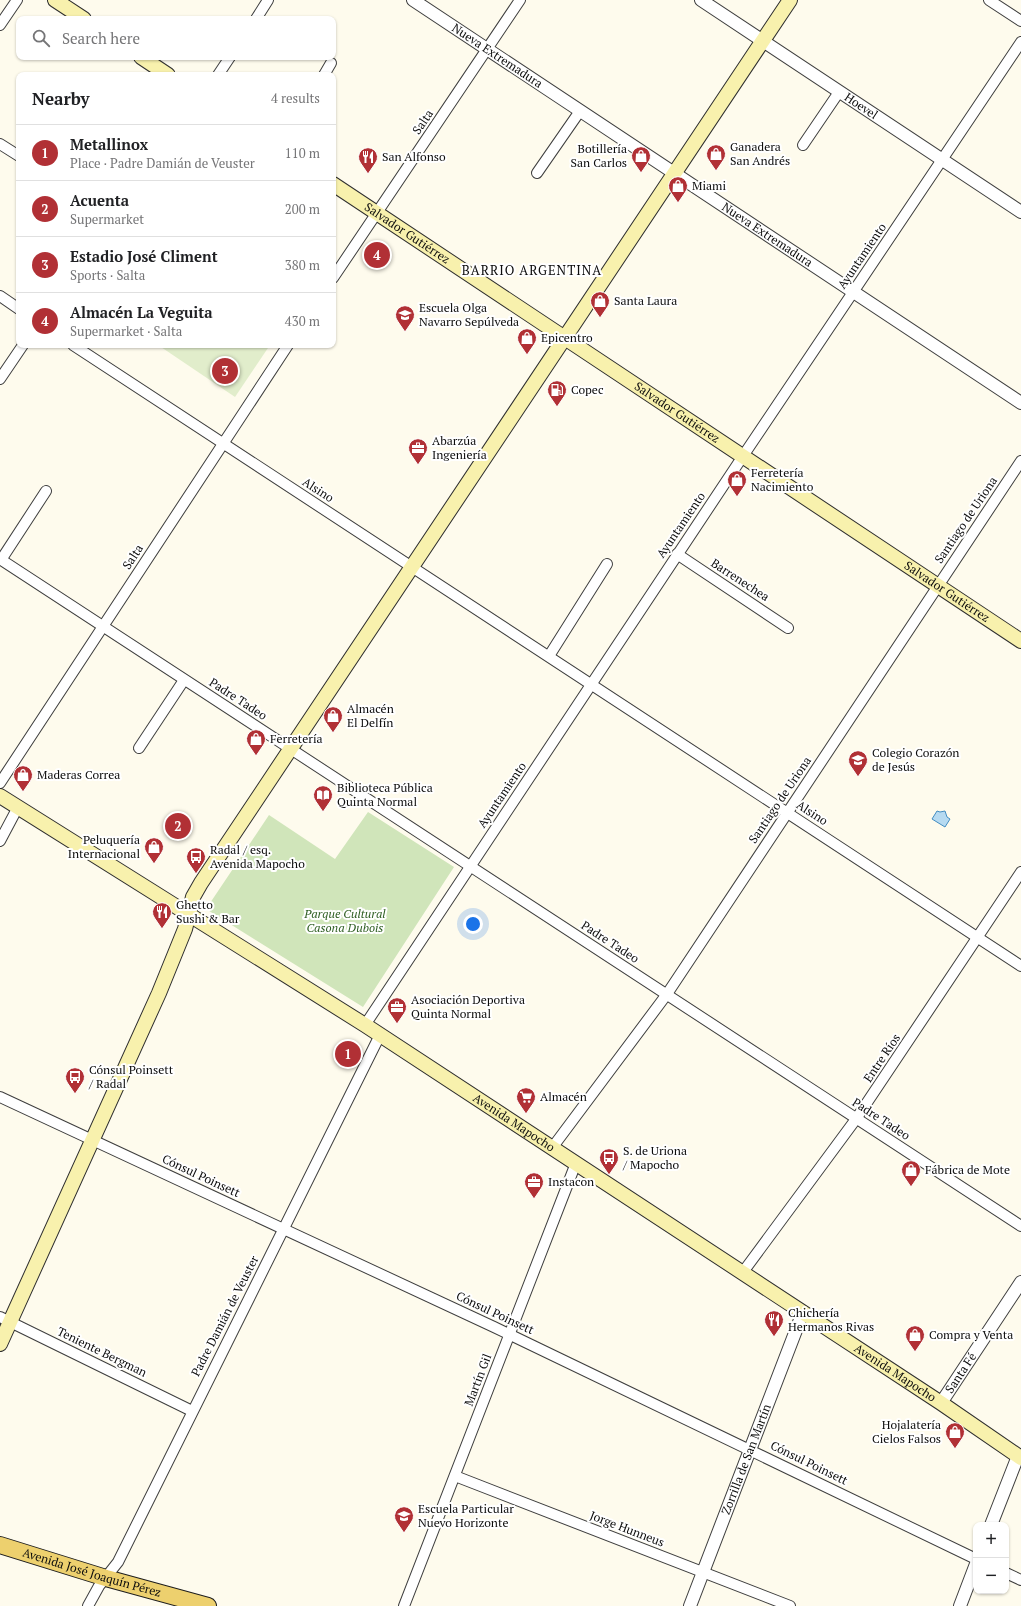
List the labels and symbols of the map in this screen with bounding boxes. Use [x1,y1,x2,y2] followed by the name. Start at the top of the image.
[449,20,546,91] street label: Nueva Extremadura
[842,89,881,122] street label: Hoevel
[409,106,436,137] street label: Salta
[730,139,790,168] place label: Ganadera San Andrés
[571,141,627,170] place label: Botillería San Carlos
[705,143,727,171] shop icon: Ganadera San Andrés
[630,145,652,173] shop icon: Botillería San Carlos
[357,146,379,174] restaurant icon: San Alfonso
[382,149,446,164] place label: San Alfonso
[667,175,689,203] shop icon: Miami
[692,178,726,193] place label: Miami
[362,199,453,267] street label: Salvador Gutiérrez
[719,199,816,270] street label: Nueva Extremadura
[834,220,889,291] street label: Ayuntamiento
[364,240,390,270] pin: 4
[462,261,602,279] district label: BARRIO ARGENTINA
[589,290,611,318] shop icon: Santa Laura
[614,293,677,308] place label: Santa Laura
[419,300,519,329] place label: Escuela Olga Navarro Sepúlveda
[394,304,416,332] school or university icon: Escuela Olga Navarro Sepúlveda
[516,327,538,355] shop icon: Epicentro
[541,330,593,345] place label: Epicentro
[212,356,238,386] pin: 3
[632,378,723,446] street label: Salvador Gutiérrez
[546,379,568,407] fuel station icon: Copec
[571,382,604,397] place label: Copec
[432,433,487,462] place label: Abarzúa Ingeniería
[407,437,429,465] office icon: Abarzúa Ingeniería
[751,465,814,494] place label: Ferretería Nacimiento
[726,469,748,497] shop icon: Ferretería Nacimiento
[300,474,337,505] street label: Alsino
[931,474,1000,566] street label: Santiago de Uriona
[653,489,708,560] street label: Ayuntamiento
[119,541,146,572] street label: Salta
[708,555,772,604] street label: Barrenechea
[902,558,993,625] street label: Salvador Gutiérrez
[207,674,270,723] street label: Padre Tadeo
[347,701,394,730] place label: Almacén El Delfín
[322,705,344,733] shop icon: Almacén El Delfín
[245,728,267,756] shop icon: Ferretería
[270,731,323,746] place label: Ferretería
[872,745,959,774] place label: Colegio Corazón de Jesús
[847,749,869,777] school or university icon: Colegio Corazón de Jesús
[745,754,814,846] street label: Santiago de Uriona
[474,759,529,830] street label: Ayuntamiento
[12,764,34,792] shop icon: Maderas Correa
[37,767,120,782] place label: Maderas Correa
[337,780,433,809] place label: Biblioteca Pública Quinta Normal
[312,784,334,812] library icon: Biblioteca Pública Quinta Normal
[794,797,831,828] street label: Alsino
[165,811,191,841] pin: 2
[68,832,140,861] place label: Peluquería Internacional
[143,836,165,864] shop icon: Peluquería Internacional
[210,842,305,871] place label: Radal / esq. Avenida Mapocho
[185,846,207,874] bus stop icon: Radal / esq. Avenida Mapocho
[176,897,240,926] place label: Ghetto Sushi & Bar
[151,901,173,929] restaurant icon: Ghetto Sushi & Bar
[303,906,386,935] park label: Parque Cultural Casona Dubois
[463,914,483,934] your location
[579,917,642,966] street label: Padre Tadeo
[411,992,525,1021] place label: Asociación Deportiva Quinta Normal
[386,996,408,1024] office icon: Asociación Deportiva Quinta Normal
[860,1031,903,1085] street label: Entre Ríos
[335,1039,361,1069] pin: 1
[88,1062,174,1091] place label: Cónsul Poinsett / Radal
[64,1066,86,1094] bus stop icon: Cónsul Poinsett / Radal
[515,1086,537,1114] supermarket icon: Almacén
[540,1089,587,1104] place label: Almacén
[470,1090,558,1155] street label: Avenida Mapocho
[850,1094,913,1143] street label: Padre Tadeo
[622,1143,687,1172] place label: S. de Uriona / Mapocho
[598,1147,620,1175] bus stop icon: S. de Uriona / Mapocho
[160,1151,243,1200] street label: Cónsul Poinsett
[900,1159,922,1187] shop icon: Fábrica de Mote
[925,1162,1010,1177] place label: Fábrica de Mote
[523,1171,545,1199] office icon: Instacon
[548,1174,594,1189] place label: Instacon
[188,1252,262,1379] street label: Padre Damián de Veuster
[454,1288,537,1337] street label: Cónsul Poinsett
[788,1305,874,1334] place label: Chichería Hermanos Rivas
[763,1309,785,1337] restaurant icon: Chichería Hermanos Rivas
[55,1323,150,1380] street label: Teniente Bergman
[904,1324,926,1352] shop icon: Compra y Venta
[929,1327,1013,1342] place label: Compra y Venta
[852,1340,939,1405] street label: Avenida Mapocho
[942,1350,979,1396] street label: Santa Fé
[461,1351,494,1408] street label: Martín Gil
[718,1402,774,1517] street label: Zorrilla de San Martín
[872,1417,941,1446] place label: Hojalatería Cielos Falsos
[944,1421,966,1449] shop icon: Hojalatería Cielos Falsos
[768,1437,851,1488] street label: Cónsul Poinsett
[418,1501,514,1530] place label: Escuela Particular Nuevo Horizonte
[393,1505,415,1533] school or university icon: Escuela Particular Nuevo Horizonte
[588,1507,667,1550] street label: Jorge Hunneus
[21,1545,163,1600] street label: Avenida José Joaquín Pérez

